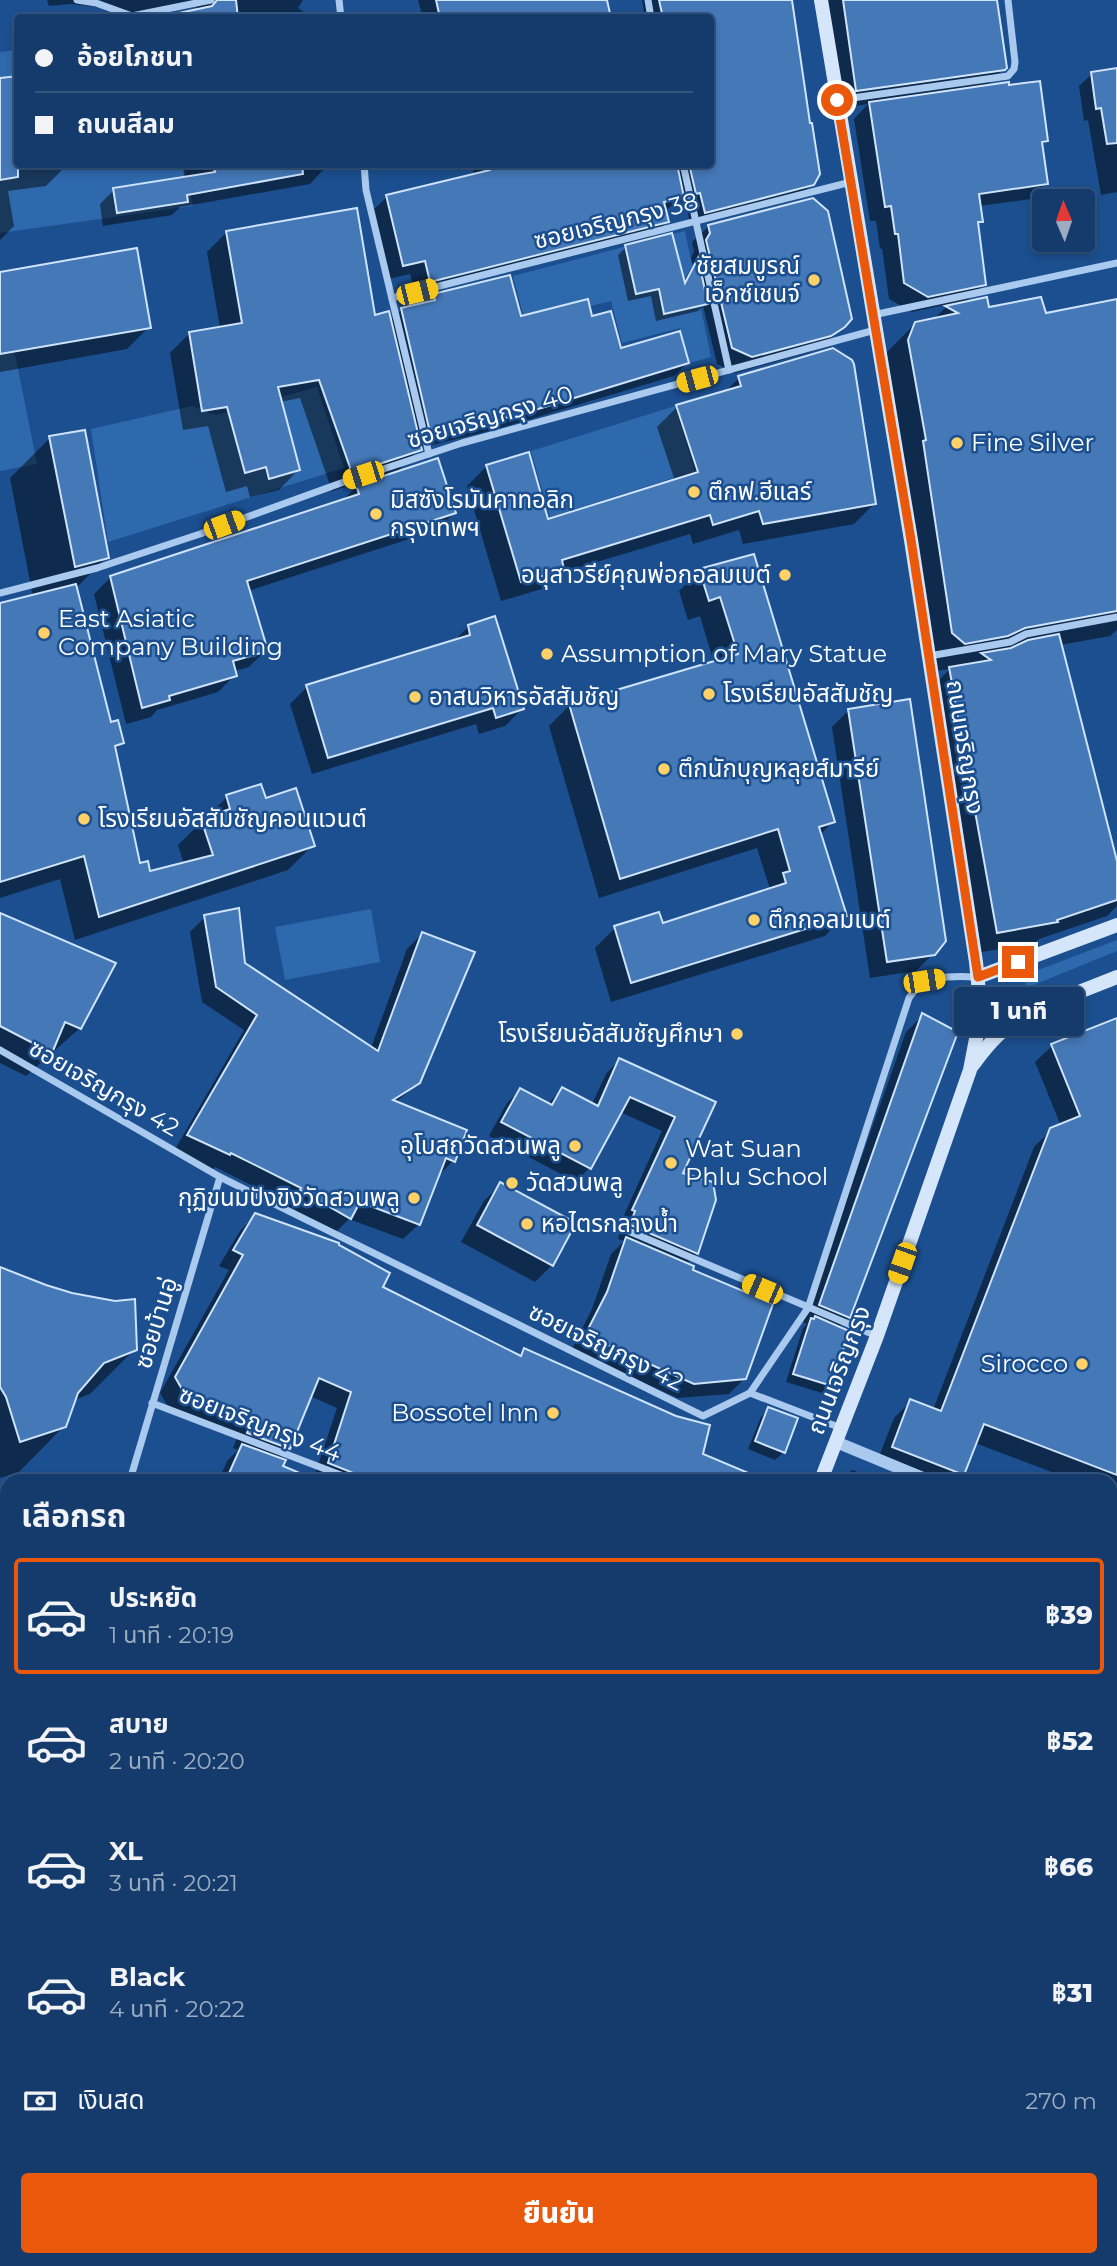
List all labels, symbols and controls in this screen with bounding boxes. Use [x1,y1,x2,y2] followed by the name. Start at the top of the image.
[77,41,193,73] text: อ้อยโภชนา
[821,84,853,116] route start
[77,108,175,140] text: ถนนสีลม
[531,186,701,256] street label: ซอยเจริญกรุง 38
[1032,189,1096,252] north arrow
[1032,189,1095,252] map controls
[696,251,800,308] place label: ชัยสมบูรณ์ เอ็กซ์เชนจ์
[806,272,822,288] marker: ชัยสมบูรณ์ เอ็กซ์เชนจ์
[395,277,440,307] car
[674,363,721,395] car
[404,379,576,455] street label: ซอยเจริญกรุง 40
[971,428,1094,457] place label: Fine Silver
[949,435,965,451] marker: Fine Silver
[340,459,387,491] car
[708,477,813,506] place label: ตึกฟ.ฮีแลร์
[686,484,702,500] marker: ตึกฟ.ฮีแลร์
[390,485,574,543] place label: มิสซังโรมันคาทอลิก กรุงเทพฯ
[368,506,384,522] marker: มิสซังโรมันคาทอลิก กรุงเทพฯ
[201,508,248,542] car
[521,560,771,590] place label: อนุสาวรีย์คุณพ่อกอลมเบต์
[777,567,793,583] marker: อนุสาวรีย์คุณพ่อกอลมเบต์
[58,604,283,661] place label: East Asiatic Company Building
[36,625,52,641] marker: East Asiatic Company Building
[561,639,887,668] place label: Assumption of Mary Statue
[539,646,555,662] marker: Assumption of Mary Statue
[940,678,990,816] street label: ถนนเจริญกรุง
[723,679,893,708] place label: โรงเรียนอัสสัมชัญ
[429,682,619,711] place label: อาสนวิหารอัสสัมชัญ
[701,686,717,702] marker: โรงเรียนอัสสัมชัญ
[407,689,423,705] marker: อาสนวิหารอัสสัมชัญ
[678,754,880,784] place label: ตึกนักบุญหลุยส์มารีย์
[656,761,672,777] marker: ตึกนักบุญหลุยส์มารีย์
[98,804,367,833] place label: โรงเรียนอัสสัมชัญคอนแวนต์
[76,811,92,827] marker: โรงเรียนอัสสัมชัญคอนแวนต์
[768,905,891,934] place label: ตึกกอลมเบต์
[746,912,762,928] marker: ตึกกอลมเบต์
[1002,946,1034,978] route end
[902,967,947,995] car
[953,986,1083,1036] callout: 1 นาที
[991,997,1047,1025] text: 1 นาที
[498,1019,723,1048] place label: โรงเรียนอัสสัมชัญศึกษา
[729,1026,745,1042] marker: โรงเรียนอัสสัมชัญศึกษา
[23,1033,185,1143] street label: ซอยเจริญกรุง 42
[400,1131,561,1161] place label: อุโบสถวัดสวนพลู
[685,1134,828,1191] place label: Wat Suan Phlu School
[567,1138,583,1154] marker: อุโบสถวัดสวนพลู
[663,1155,679,1171] marker: Wat Suan Phlu School
[526,1168,623,1198] place label: วัดสวนพลู
[504,1175,520,1191] marker: วัดสวนพลู
[178,1183,400,1213] place label: กุฏิขนมปังขิงวัดสวนพลู
[406,1190,422,1206] marker: กุฏิขนมปังขิงวัดสวนพลู
[541,1207,678,1238] place label: หอไตรกลางน้ำ
[519,1216,535,1232] marker: หอไตรกลางน้ำ
[886,1240,919,1286] car
[739,1271,786,1307] car
[128,1274,184,1372] street label: ซอยบ้านอู่
[524,1297,688,1397] street label: ซอยเจริญกรุง 42
[801,1301,877,1439] street label: ถนนเจริญกรุง
[981,1349,1068,1378] place label: Sirocco
[1074,1356,1090,1372] marker: Sirocco
[175,1379,345,1469] street label: ซอยเจริญกรุง 44
[391,1398,539,1427] place label: Bossotel Inn
[545,1405,561,1421] marker: Bossotel Inn
[21,1496,126,1535] text: เลือกรถ
[109,1582,197,1614] text: ประหยัด
[25,1585,88,1648] icon: car
[1045,1599,1093,1631] text: ฿39
[109,1621,234,1649] text: 1 นาที · 20:19
[109,1708,169,1740] text: สบาย
[25,1711,88,1774] icon: car
[1047,1725,1093,1757] text: ฿52
[109,1747,245,1775] text: 2 นาที · 20:20
[109,1835,143,1867] text: XL
[25,1837,88,1900] icon: car
[1044,1851,1093,1883] text: ฿66
[109,1869,238,1897] text: 3 นาที · 20:21
[109,1961,185,1993] text: Black
[25,1963,88,2026] icon: car
[1052,1977,1093,2009] text: ฿31
[109,1995,245,2023] text: 4 นาที · 20:22
[21,2082,59,2120] icon: cash
[77,2084,144,2116] text: เงินสด
[1025,2087,1097,2115] text: 270 m
[21,2173,1097,2253] button: ยืนยัน

